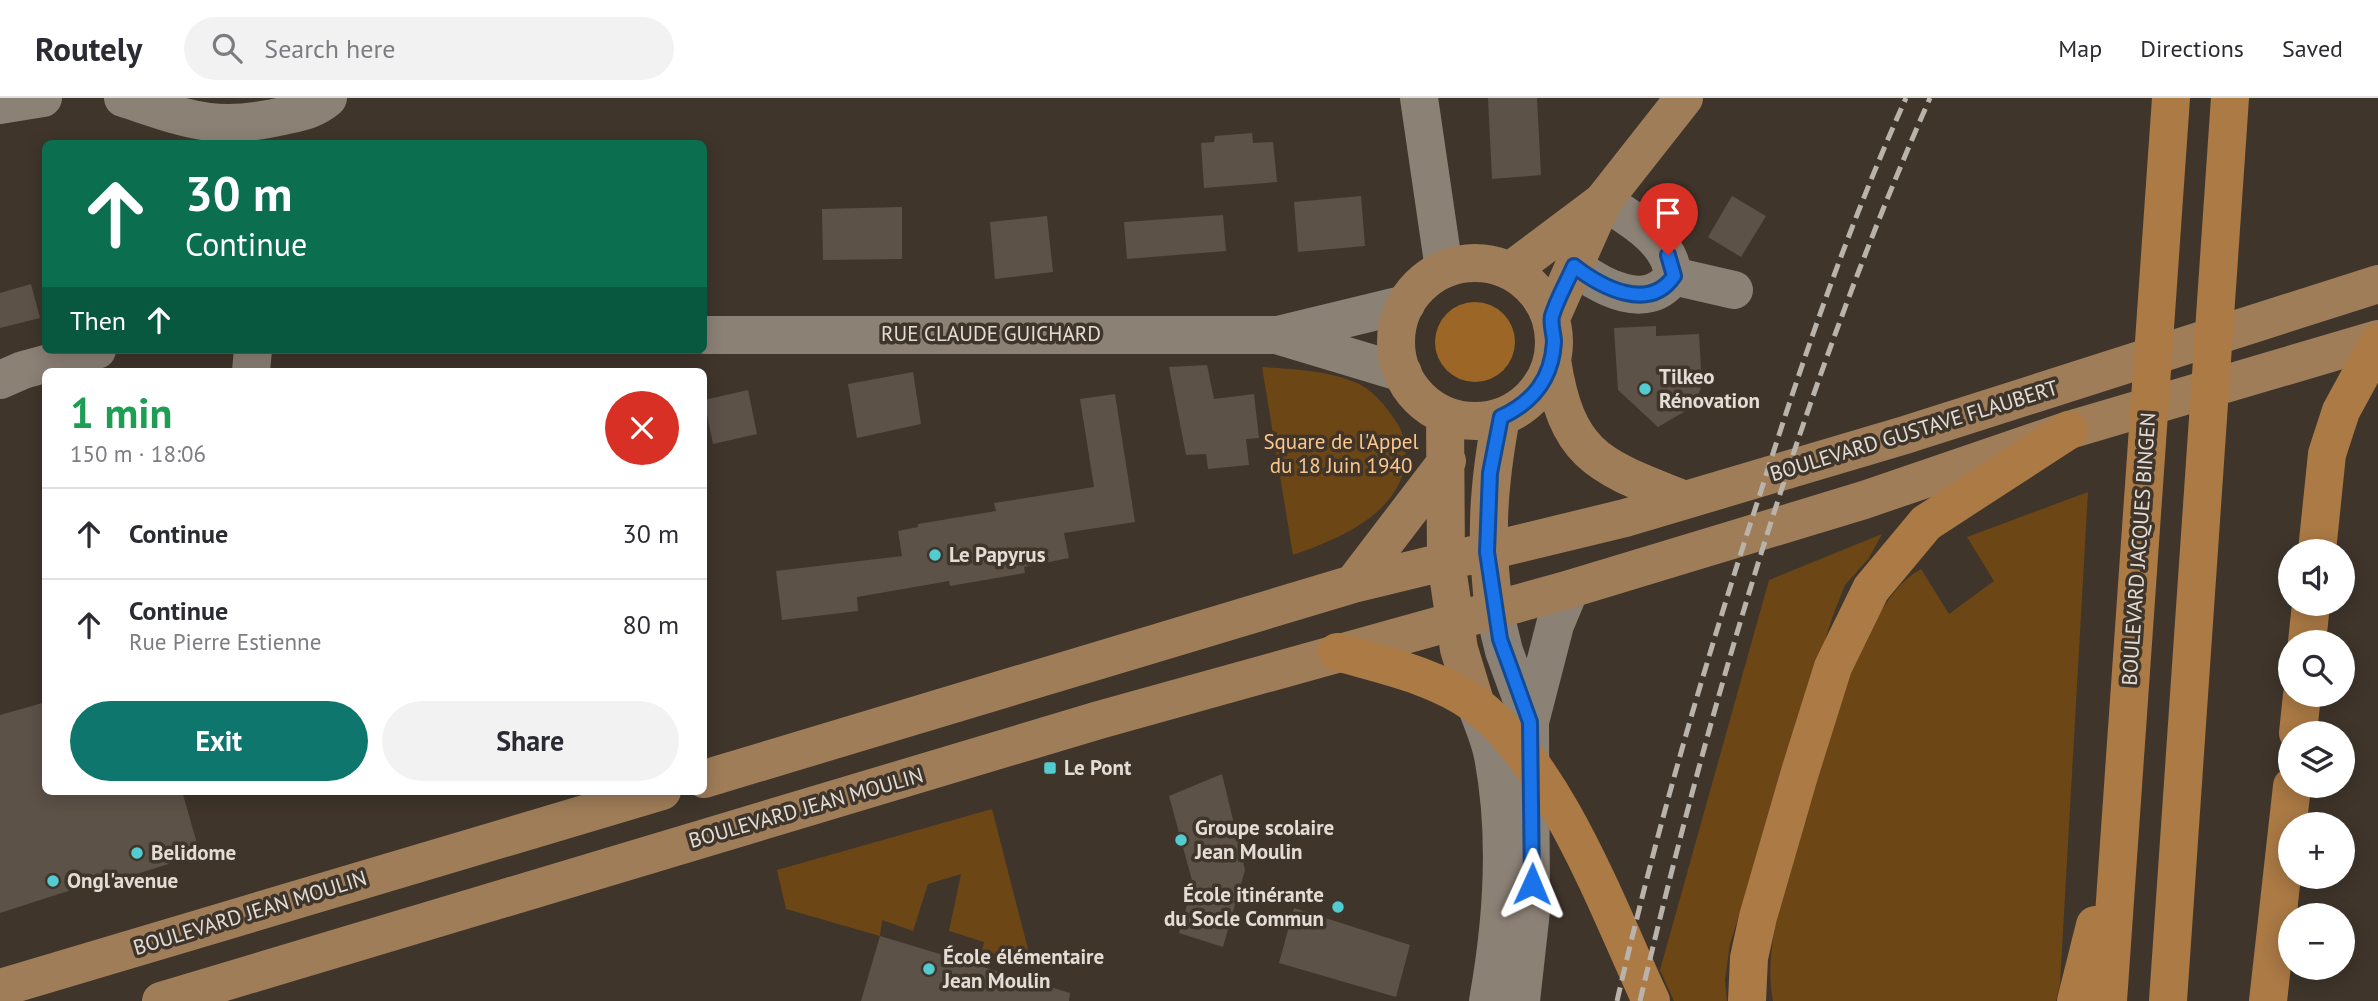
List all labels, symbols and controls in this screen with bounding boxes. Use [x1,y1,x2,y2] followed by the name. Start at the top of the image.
[184,17,674,80] search box
[35,27,142,70] text: Routely
[208,29,246,67] icon: search
[264,32,395,65] text: Search here
[2058,33,2102,64] text: Map
[2140,33,2244,64] text: Directions
[2282,33,2343,64] text: Saved
[185,161,292,225] text: 30 m
[70,168,161,259] icon: ahead
[1638,183,1698,255] pin
[1649,194,1687,232] icon: arrive
[185,223,307,265] text: Continue
[140,301,178,339] icon: ahead
[70,304,126,337] text: Then
[881,320,1101,347] street label: RUE CLAUDE GUICHARD
[1659,363,1760,414] place label: Tilkeo Rénovation
[1767,374,2061,487] street label: BOULEVARD GUSTAVE FLAUBERT
[1637,381,1653,397] marker: Tilkeo Rénovation
[70,385,172,440] text: 1 min
[605,391,679,465] button: close
[2115,412,2162,686] street label: BOULEVARD JACQUES BINGEN
[1263,428,1419,479] park label: Square de l'Appel du 18 Juin 1940
[70,439,206,468] text: 150 m · 18:06
[70,515,108,553] icon: ahead
[129,517,228,550] text: Continue
[623,517,679,550] text: 30 m
[2278,539,2355,980] map controls
[2278,539,2355,616] button: sound
[949,541,1046,568] place label: Le Papyrus
[927,547,943,563] marker: Le Papyrus
[129,594,228,627] text: Continue
[70,606,108,644] icon: ahead
[623,608,679,641] text: 80 m
[129,627,321,656] text: Rue Pierre Estienne
[2278,630,2355,707] button: search
[70,701,368,781] button: Exit
[382,701,679,781] button: Share
[2278,721,2355,798] button: layers
[1064,754,1132,781] place label: Le Pont
[1042,760,1058,776] marker: Le Pont
[685,761,926,854] street label: BOULEVARD JEAN MOULIN
[2278,812,2355,889] button: +
[1194,814,1334,865] place label: Groupe scolaire Jean Moulin
[1173,832,1189,848] marker: Groupe scolaire Jean Moulin
[151,839,236,866] place label: Belidome
[129,845,145,861] marker: Belidome
[1495,847,1569,921] position arrow
[130,864,370,961] street label: BOULEVARD JEAN MOULIN
[67,867,178,894] place label: Ongl'avenue
[45,873,61,889] marker: Ongl'avenue
[1164,881,1324,932] place label: École itinérante du Socle Commun
[1330,899,1346,915] marker: École itinérante du Socle Commun
[2278,903,2355,980] button: −
[942,943,1104,994] place label: École élémentaire Jean Moulin
[921,961,937,977] marker: École élémentaire Jean Moulin

